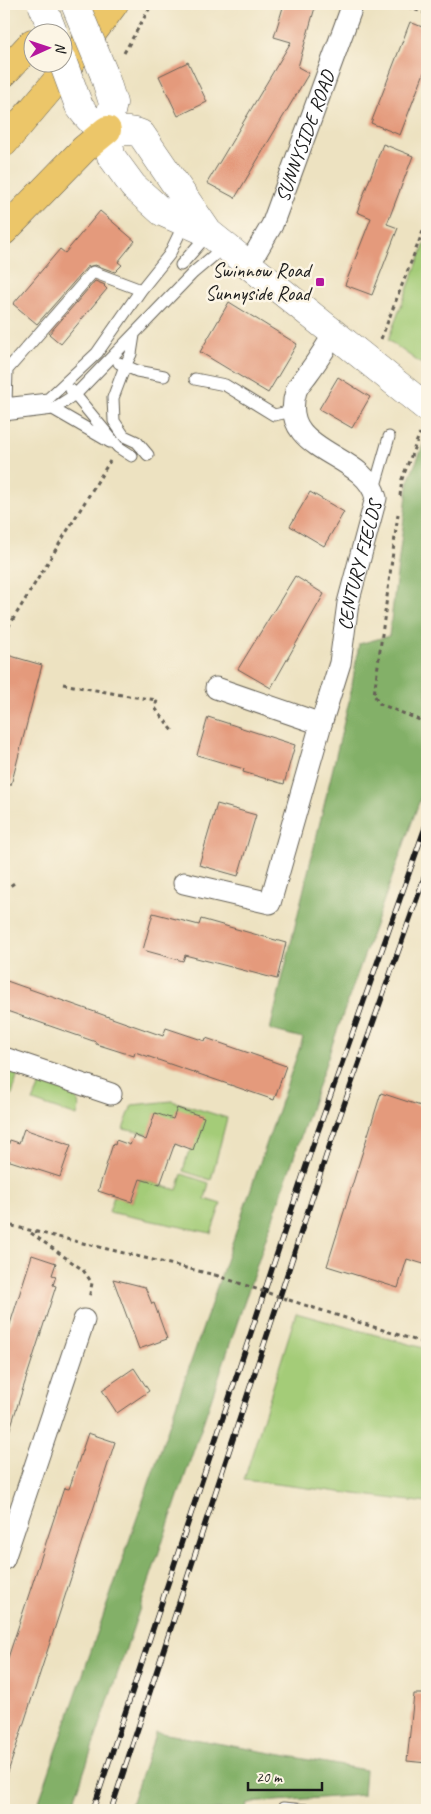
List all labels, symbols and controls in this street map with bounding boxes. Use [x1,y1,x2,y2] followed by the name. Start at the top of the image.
[22,22,72,72] north arrow
[52,43,69,54] text: N
[269,66,341,205] street label: SUNNYSIDE ROAD
[205,258,313,306] place label: Swinnow Road Sunnyside Road
[314,276,326,288] marker: Swinnow Road Sunnyside Road
[332,495,388,632] street label: CENTURY FIELDS
[248,1759,322,1791] scale bar
[256,1768,283,1787] text: 20 m

